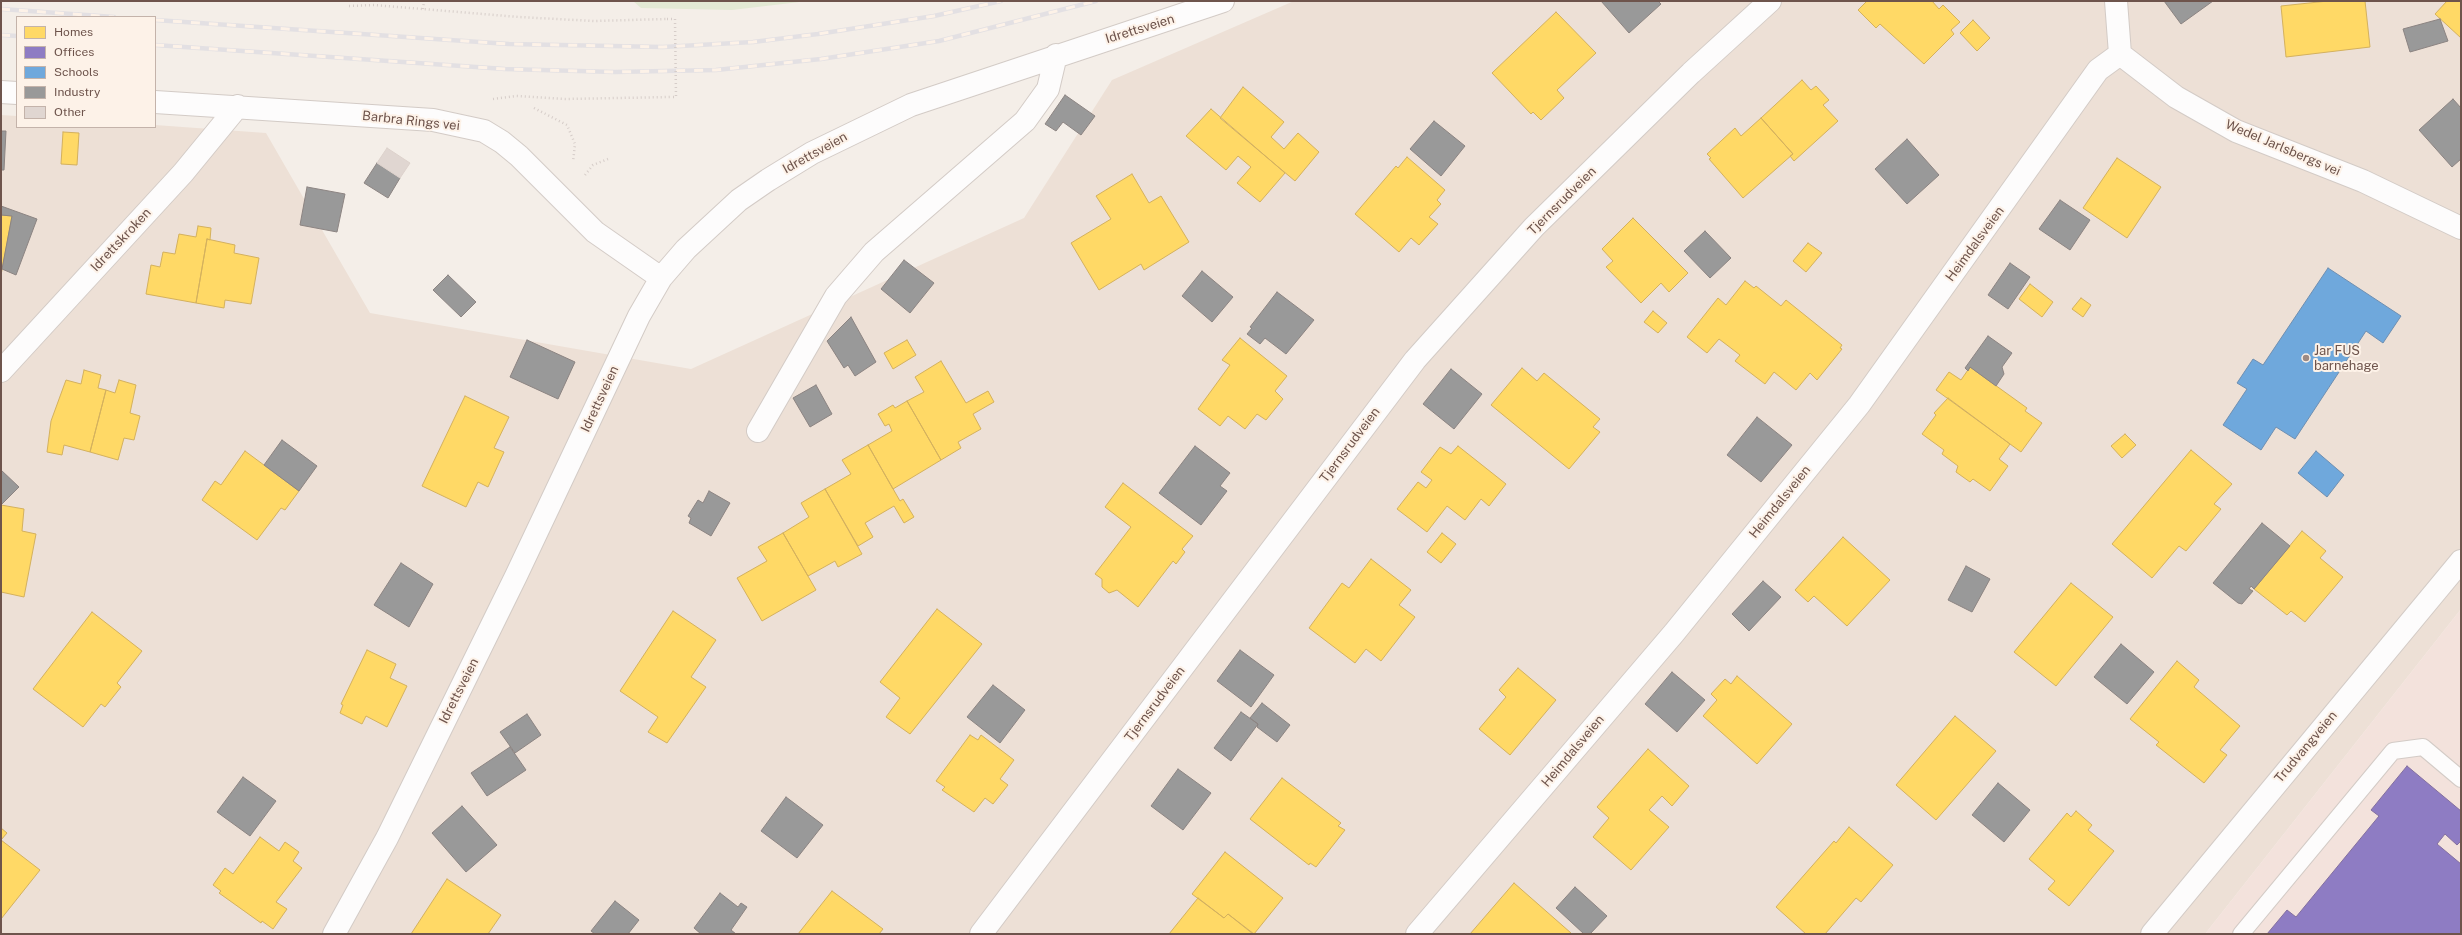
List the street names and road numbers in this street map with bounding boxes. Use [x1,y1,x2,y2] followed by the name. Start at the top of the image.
[1104,11,1176,47] street label: Idrettsveien
[361,108,461,134] street label: Barbra Rings vei
[2223,117,2343,179] street label: Wedel Jarlsbergs vei
[780,129,850,177] street label: Idrettsveien
[1525,164,1599,238] street label: Tjernsrudveien
[1943,203,2007,285] street label: Heimdalsveien
[88,205,154,275] street label: Idrettskroken
[578,363,622,435] street label: Idrettsveien
[1317,404,1383,486] street label: Tjernsrudveien
[1746,463,1814,541] street label: Heimdalsveien
[436,656,482,726] street label: Idrettsveien
[1122,663,1188,745] street label: Tjernsrudveien
[2272,708,2340,786] street label: Trudvangveien
[1538,712,1608,790] street label: Heimdalsveien

